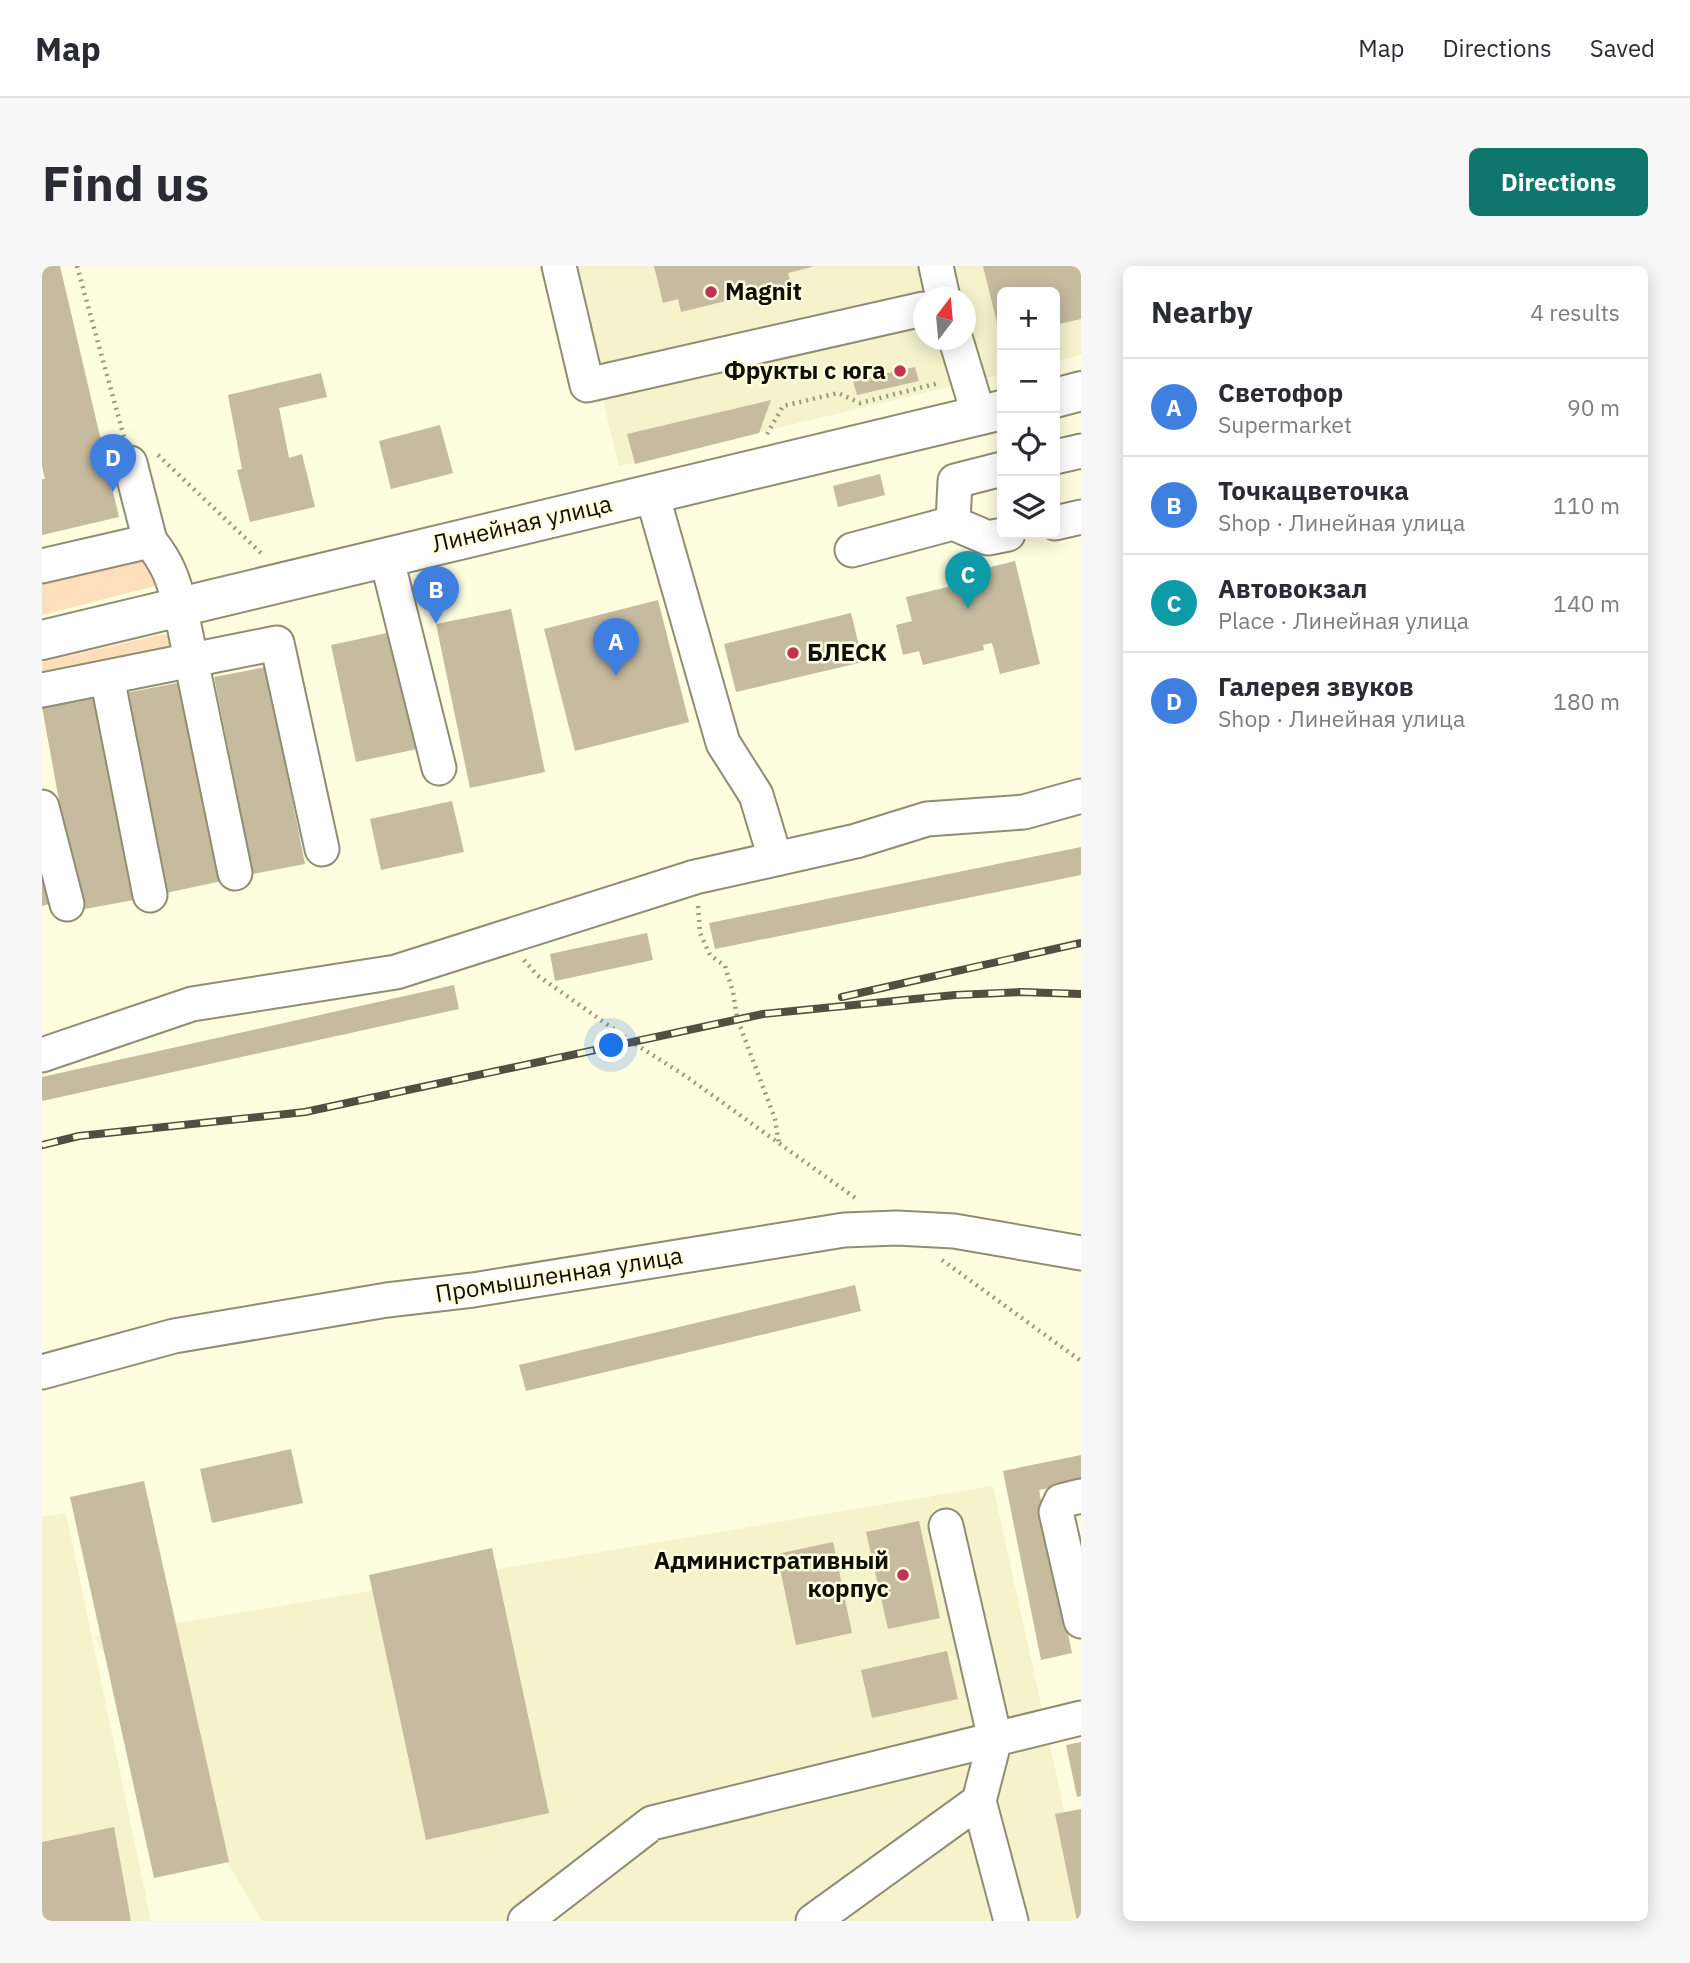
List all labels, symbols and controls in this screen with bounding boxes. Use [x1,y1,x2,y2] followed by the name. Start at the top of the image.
[35,27,101,70] text: Map
[1358,32,1404,64] text: Map
[1442,32,1552,64] text: Directions
[1590,32,1655,64] text: Saved
[1469,148,1648,216] button: Directions
[42,151,209,214] text: Find us
[725,275,802,307] place label: Magnit
[703,284,719,300] marker: Magnit
[913,287,976,350] north arrow
[997,287,1060,539] map controls
[997,287,1060,350] button: +
[1151,292,1253,331] text: Nearby
[1530,297,1620,327] text: 4 results
[997,350,1060,413] button: −
[724,354,886,386] place label: Фрукты с юга
[892,363,908,379] marker: Фрукты с юга
[1218,375,1343,409] text: Светофор
[1166,392,1182,422] text: A
[1567,392,1620,422] text: 90 m
[1218,409,1352,439] text: Supermarket
[997,413,1060,476] button: locate
[90,434,136,492] pin: D
[1218,473,1409,507] text: Точкацветочка
[997,476,1060,539] button: layers
[429,487,615,559] street label: Линейная улица
[1166,490,1182,520] text: B
[1553,490,1620,520] text: 110 m
[1218,507,1465,537] text: Shop · Линейная улица
[945,551,991,609] pin: C
[413,566,459,624] pin: B
[1218,571,1367,605] text: Автовокзал
[1167,588,1181,618] text: C
[1553,588,1620,618] text: 140 m
[1218,605,1469,635] text: Place · Линейная улица
[593,618,639,676] pin: A
[807,636,887,668] place label: БЛЕСК
[785,645,801,661] marker: БЛЕСК
[1218,669,1414,703] text: Галерея звуков
[1166,686,1182,716] text: D
[1553,686,1620,716] text: 180 m
[1218,703,1465,733] text: Shop · Линейная улица
[594,1028,628,1062] your location
[433,1239,685,1309] street label: Промышленная улица
[654,1544,889,1604] place label: Административный корпус
[895,1567,911,1583] marker: Административный корпус

